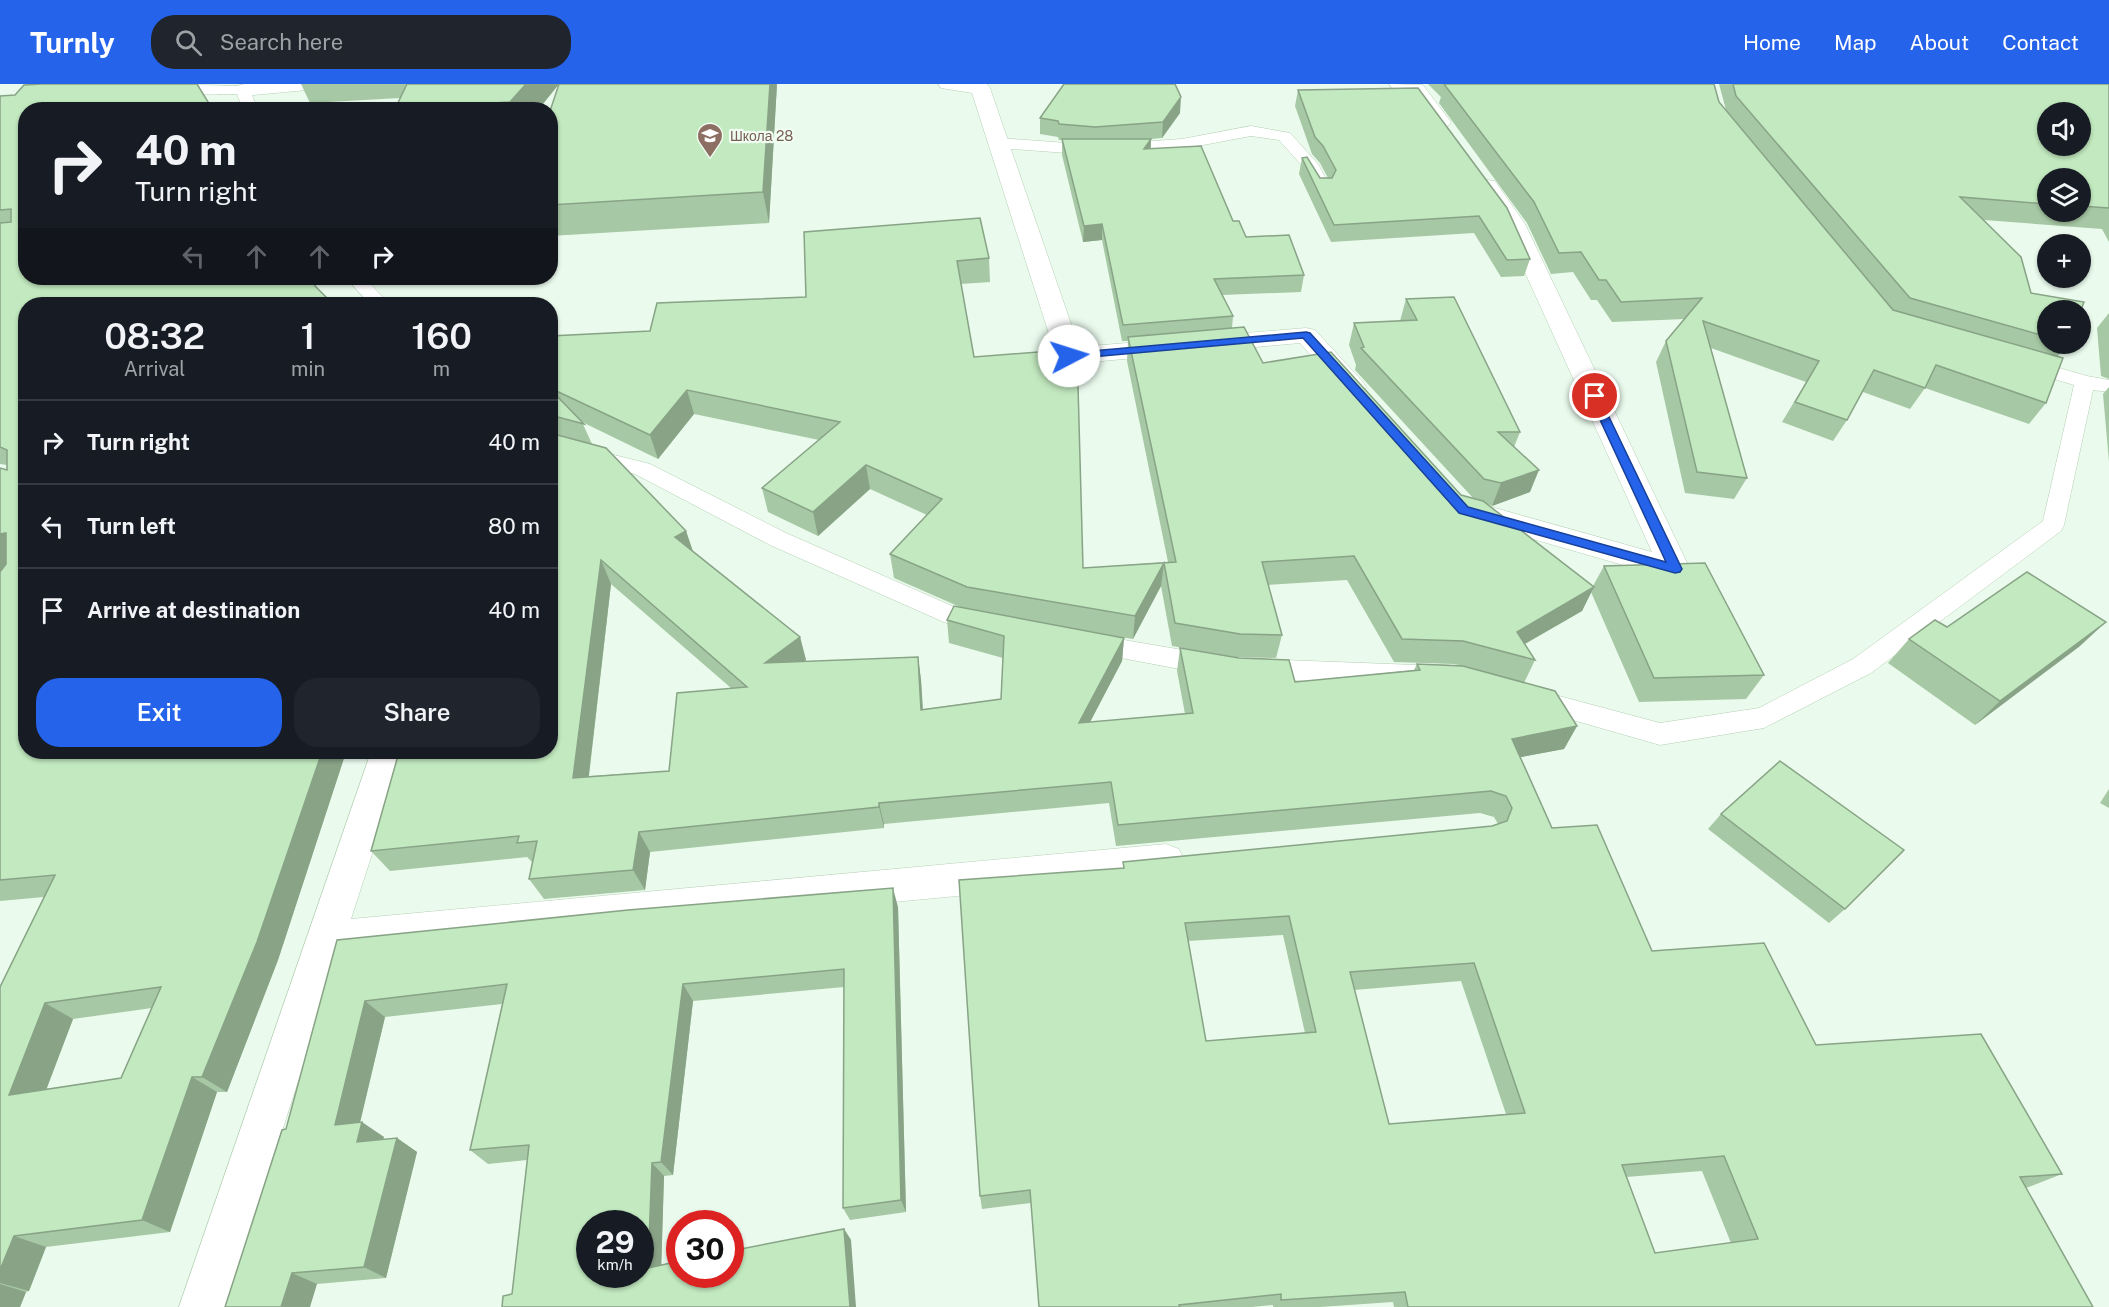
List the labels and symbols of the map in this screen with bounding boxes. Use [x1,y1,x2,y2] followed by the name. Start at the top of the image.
[695,121,725,159] school or university icon: Школа 28
[730,128,793,144] place label: Школа 28
[1037,324,1101,388] position arrow
[1569,370,1620,421] pin
[666,1210,744,1288] speed limit sign: 30

